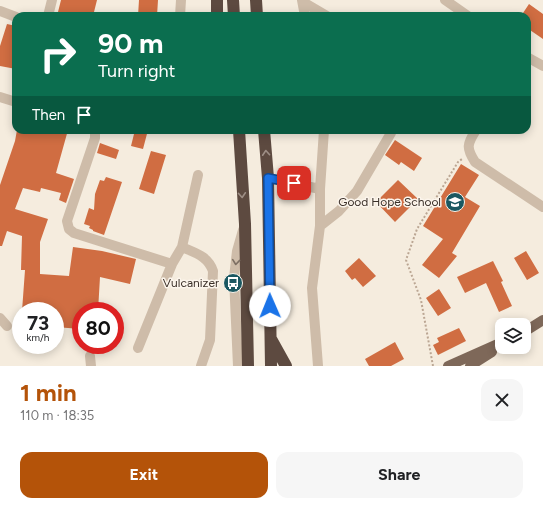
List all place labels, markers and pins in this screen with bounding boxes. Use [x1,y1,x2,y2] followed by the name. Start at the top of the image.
[277,166,311,200] pin
[444,191,466,213] school or university icon: Good Hope School
[338,195,441,209] place label: Good Hope School
[222,272,244,294] bus stop icon: Vulcanizer
[163,276,219,290] place label: Vulcanizer

